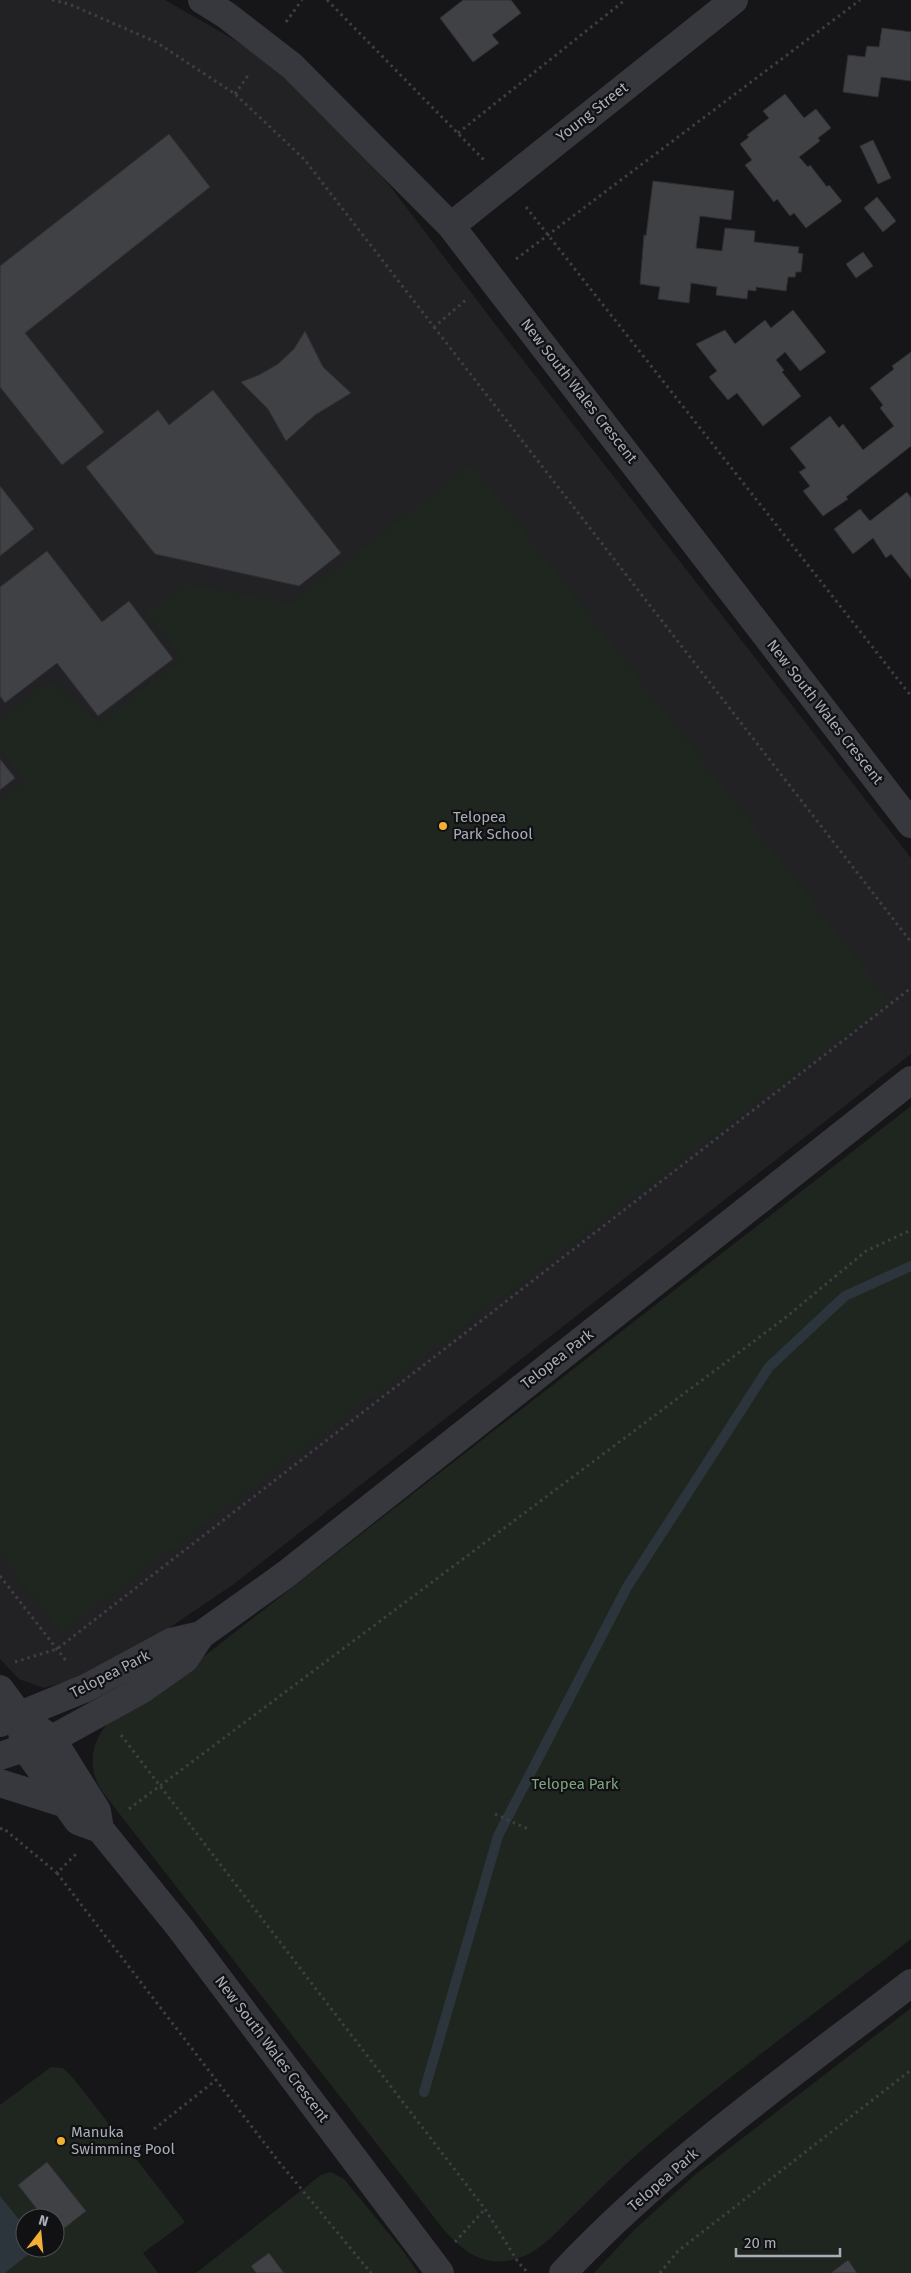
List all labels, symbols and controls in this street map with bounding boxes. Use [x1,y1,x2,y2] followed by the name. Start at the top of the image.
[553,78,632,146] street label: Young Street
[517,315,641,467] street label: New South Wales Crescent
[763,636,887,788] street label: New South Wales Crescent
[453,808,533,843] place label: Telopea Park School
[437,820,449,832] marker: Telopea Park School
[517,1325,597,1393] street label: Telopea Park
[67,1646,153,1702] street label: Telopea Park
[532,1775,619,1793] park label: Telopea Park
[211,1972,333,2126] street label: New South Wales Crescent
[71,2123,175,2158] place label: Manuka Swimming Pool
[55,2135,67,2147] marker: Manuka Swimming Pool
[624,2145,702,2215] street label: Telopea Park
[15,2208,65,2258] north arrow
[37,2212,50,2230] text: N
[736,2226,840,2258] scale bar
[744,2234,777,2252] text: 20 m

